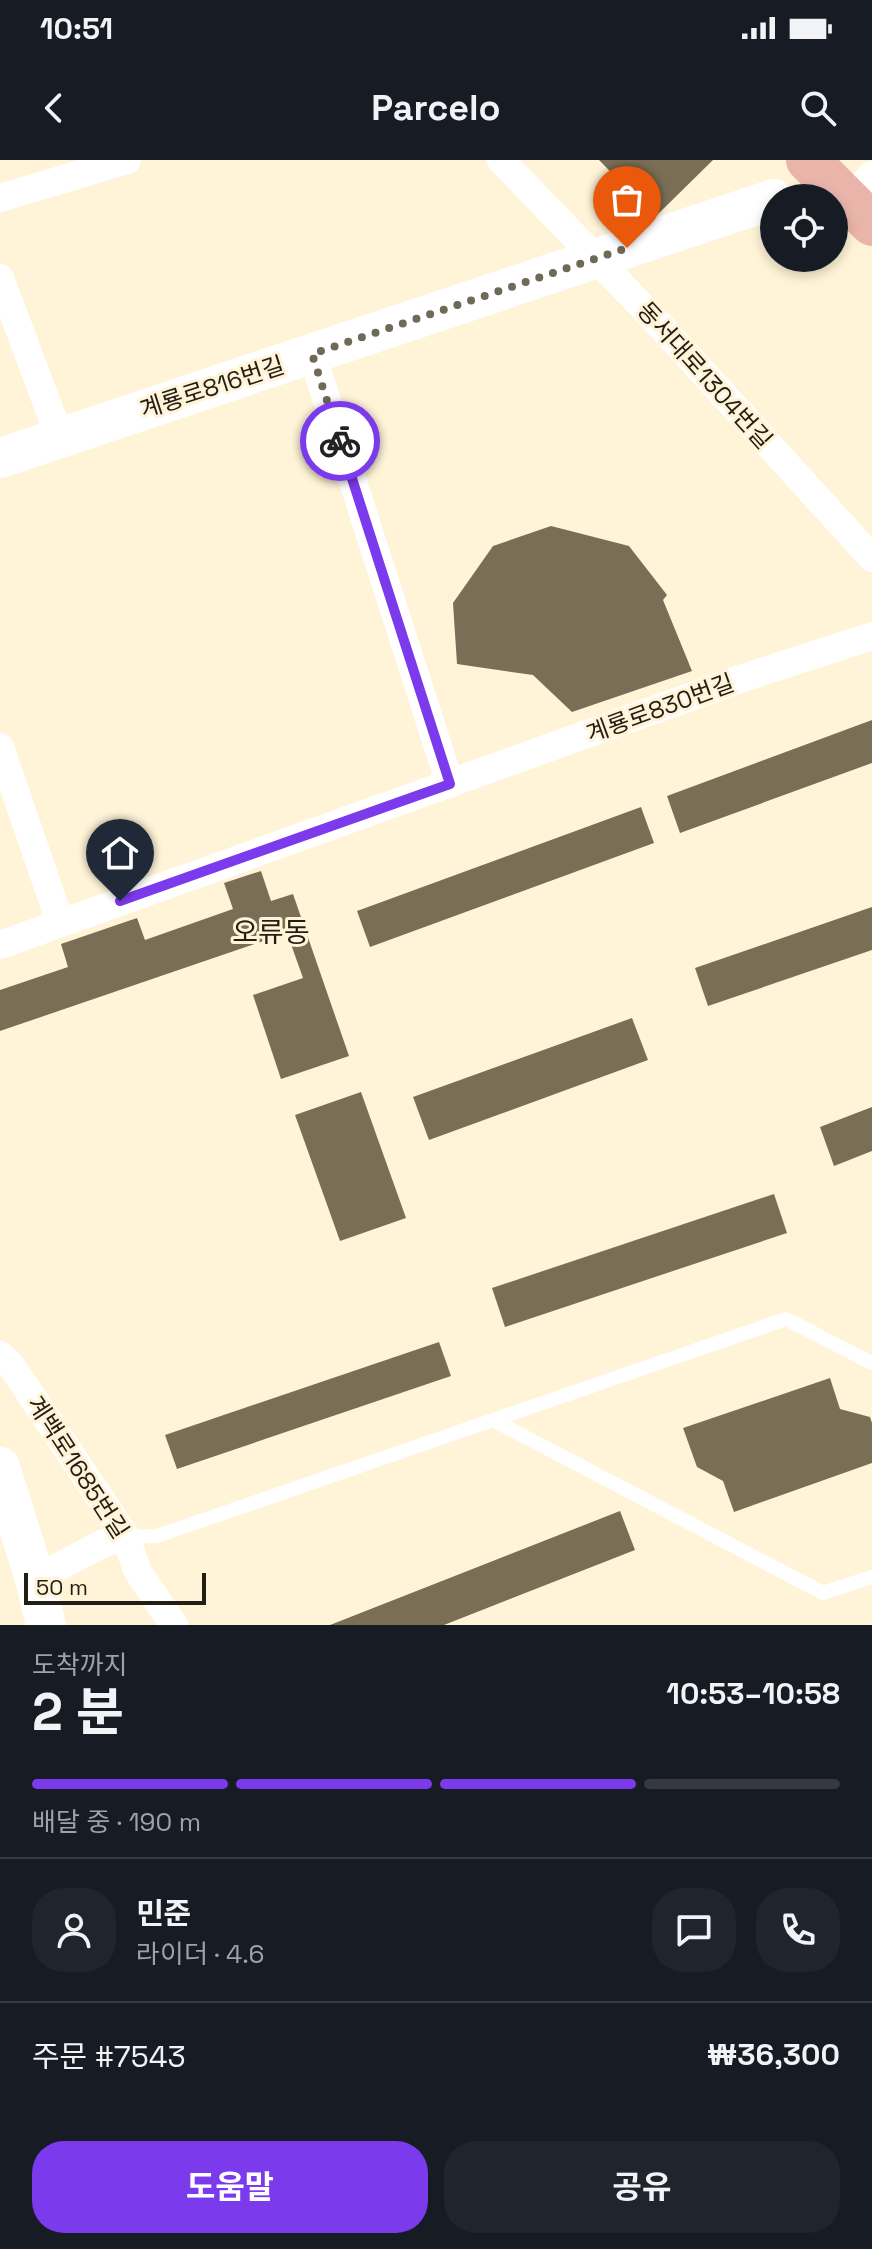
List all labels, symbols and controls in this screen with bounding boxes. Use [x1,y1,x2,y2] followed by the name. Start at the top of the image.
[40,9,113,48] text: 10:51
[371,85,501,131] text: Parcelo
[32,86,76,130] icon: back
[796,86,840,130] icon: search
[593,166,661,248] pin
[605,178,649,222] icon: bag
[760,184,848,272] map controls
[760,184,848,272] button: locate
[631,295,779,455] street label: 동서대로1304번길
[136,349,288,425] street label: 계룡로816번길
[300,401,380,481] courier
[318,419,362,463] icon: bike
[582,667,738,749] street label: 계룡로830번길
[86,819,154,901] pin
[98,831,142,875] icon: home
[232,914,310,950] district label: 오류동
[20,1390,136,1544] street label: 계백로1685번길
[24,1569,206,1605] scale bar
[36,1573,88,1601] text: 50 m
[32,1648,128,1682] text: 도착까지
[666,1674,840,1713] text: 10:53–10:58
[32,1679,124,1745] text: 2 분
[32,1805,201,1839] text: 배달 중 · 190 m
[32,1888,116,1972] button: person
[652,1888,736,1972] button: chat
[756,1888,840,1972] button: phone
[136,1894,191,1933] text: 민준
[136,1937,265,1971] text: 라이더 · 4.6
[707,2035,840,2074] text: ₩36,300
[32,2037,186,2076] text: 주문 #7543
[32,2141,428,2233] button: 도움말
[444,2141,840,2233] button: 공유

